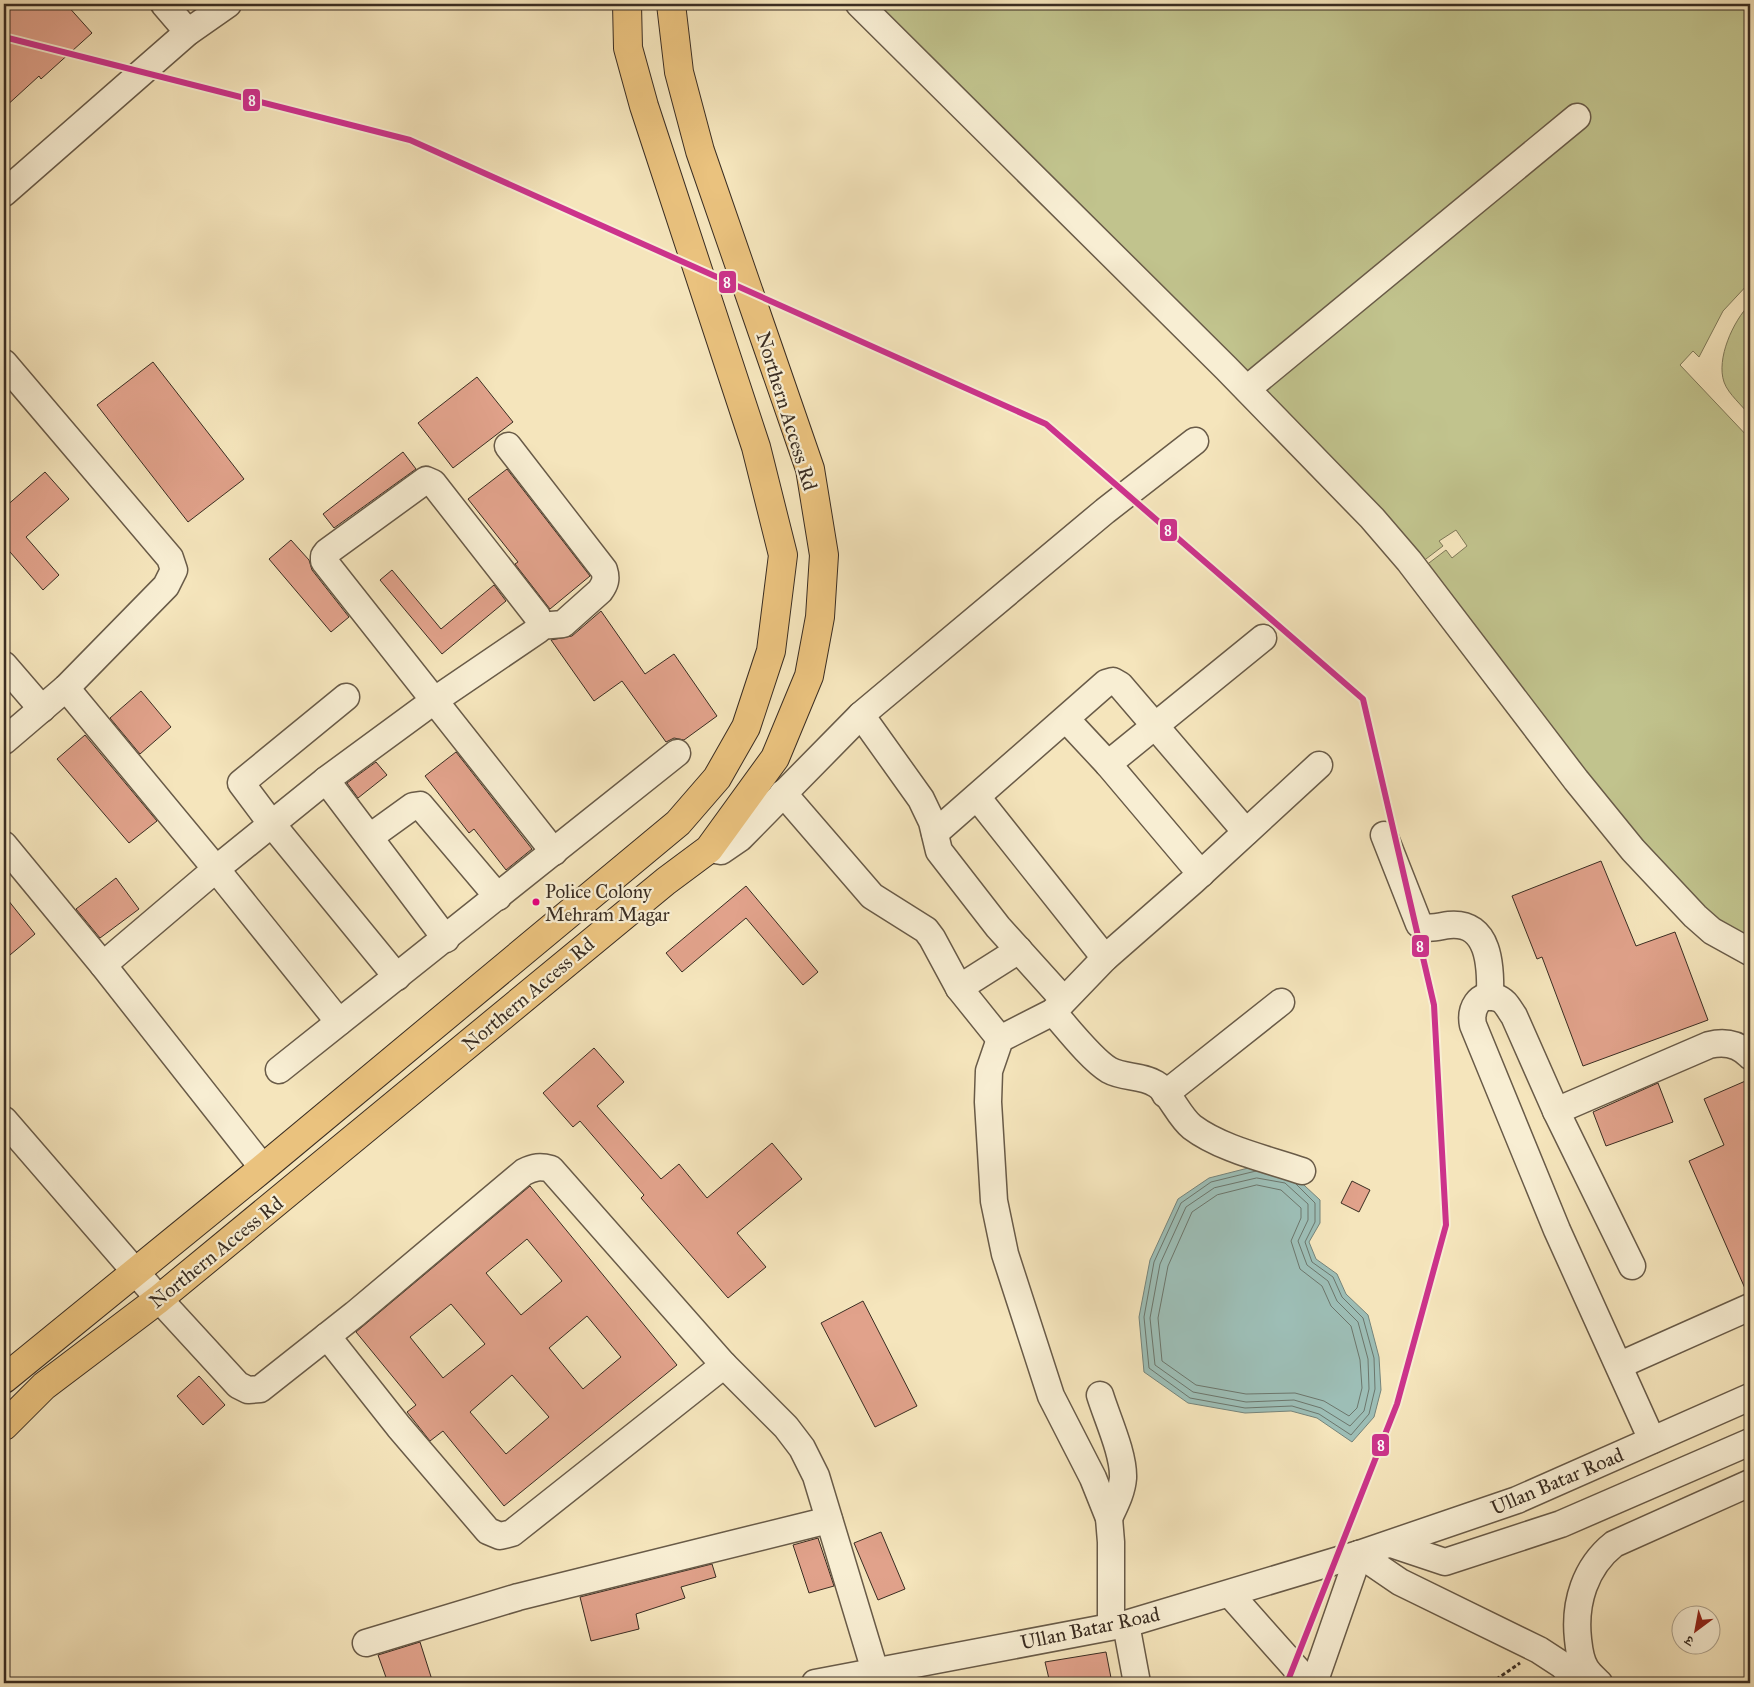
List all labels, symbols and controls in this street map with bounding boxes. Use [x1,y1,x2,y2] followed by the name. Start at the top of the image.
[242,88,261,112] line badge: 8
[248,92,256,109] text: 8
[718,270,737,294] line badge: 8
[723,274,731,291] text: 8
[751,329,823,493] street label: Northern Access Rd
[1159,518,1178,542] line badge: 8
[1164,522,1172,539] text: 8
[545,880,671,927] place label: Police Colony Mehram Magar
[531,897,541,907] marker: Police Colony Mehram Magar
[457,932,599,1056] street label: Northern Access Rd
[1411,934,1430,958] line badge: 8
[1416,938,1424,955] text: 8
[144,1191,288,1313] street label: Northern Access Rd
[1371,1433,1390,1457] line badge: 8
[1377,1437,1385,1454] text: 8
[1487,1442,1627,1520] street label: Ullan Batar Road
[1018,1602,1162,1654] street label: Ullan Batar Road
[1672,1604,1722,1654] north arrow
[1681,1631,1698,1650] text: उ

